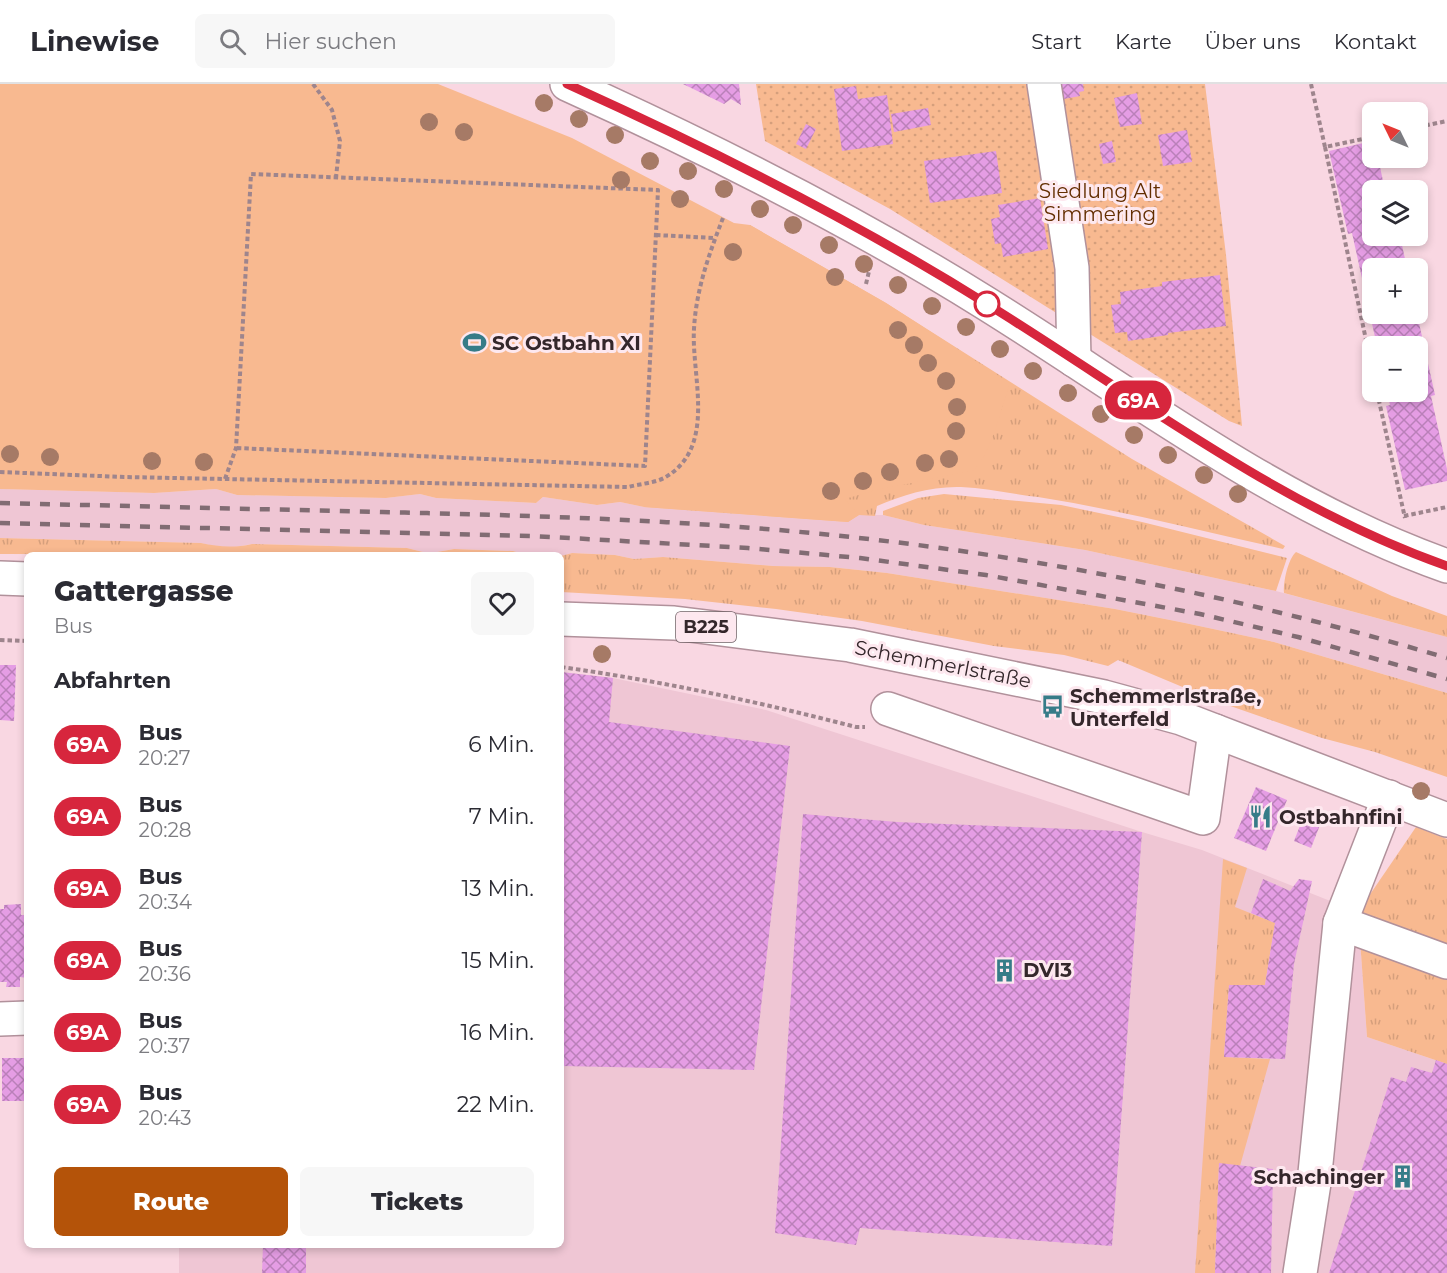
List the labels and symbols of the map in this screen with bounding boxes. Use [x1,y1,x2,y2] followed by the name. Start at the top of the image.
[1362,102,1428,168] north arrow
[1039,179,1161,226] park label: Siedlung Alt Simmering
[974,291,1000,317] unlabelled marker
[461,330,487,356] sports icon: SC Ostbahn XI
[492,331,641,355] place label: SC Ostbahn XI
[1104,380,1172,420] line badge: 69A
[676,612,736,642] road number: B225
[853,635,1033,693] street label: Schemmerlstraße
[1070,684,1261,731] place label: Schemmerlstraße, Unterfeld
[1039,694,1065,720] bus stop icon: Schemmerlstraße, Unterfeld
[1248,804,1274,830] restaurant icon: Ostbahnfini
[1279,805,1402,829] place label: Ostbahnfini
[992,957,1018,983] building icon: DVI3
[1023,958,1072,982] place label: DVI3
[1390,1164,1416,1190] building icon: Schachinger
[1254,1165,1385,1189] place label: Schachinger

